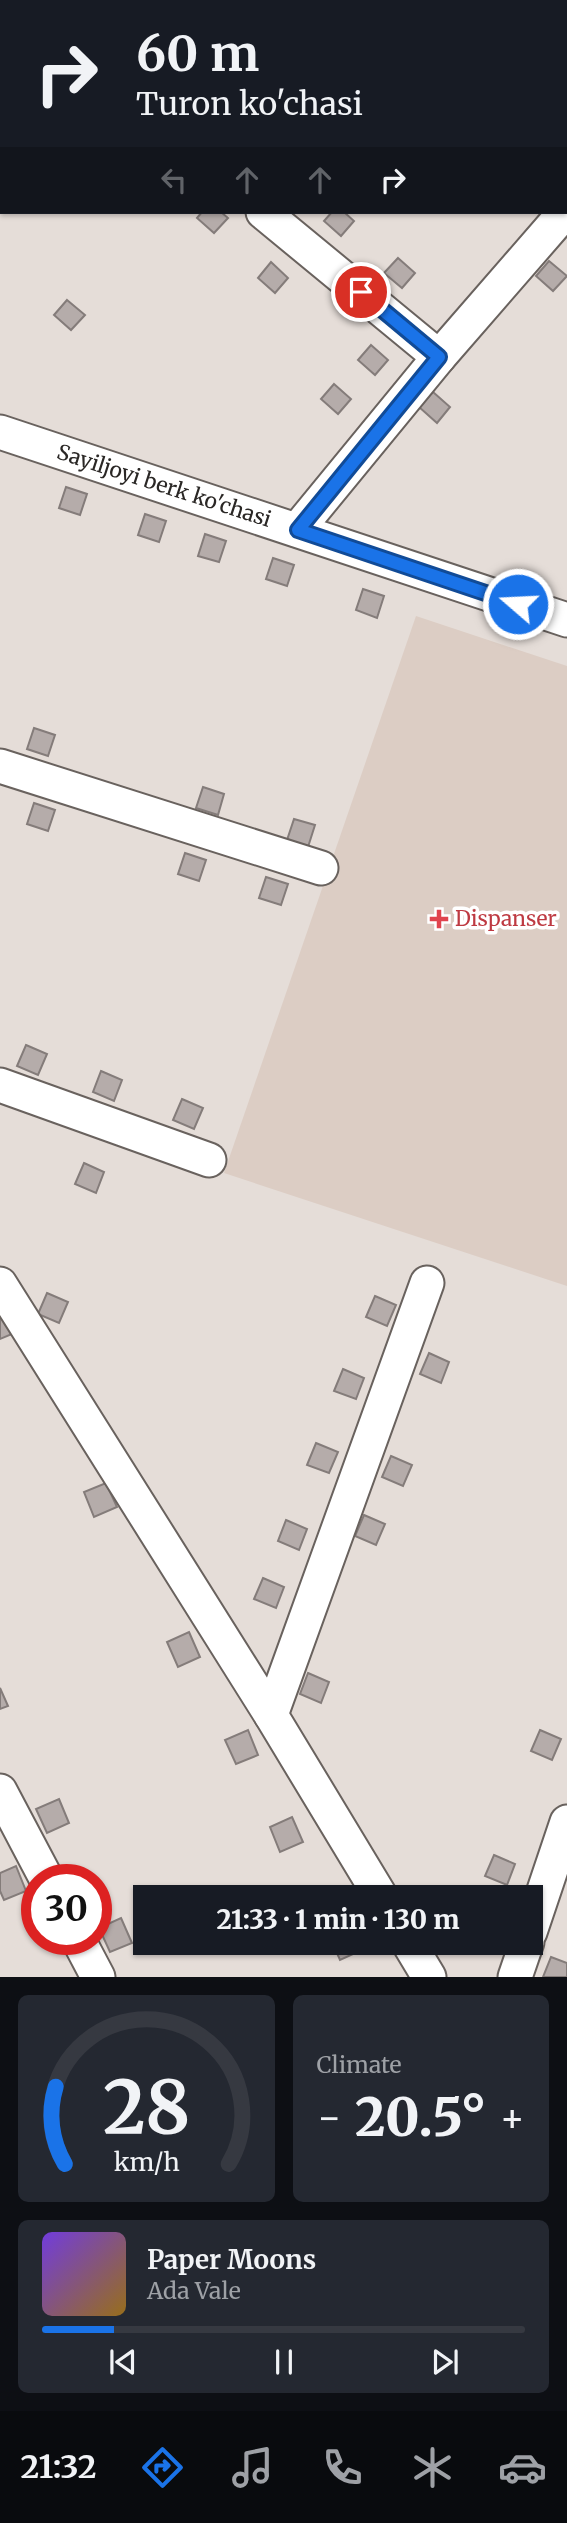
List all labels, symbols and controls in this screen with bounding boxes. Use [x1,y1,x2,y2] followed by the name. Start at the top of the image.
[136,23,259,84] text: 60 m
[21,28,112,119] icon: right
[136,84,363,124] text: Turon ko'chasi
[155,161,193,199] icon: left
[228,161,266,199] icon: ahead
[301,161,339,199] icon: ahead
[374,161,412,199] icon: right
[331,262,391,322] pin
[342,273,380,311] icon: arrive
[54,438,275,533] street label: Sayiljoyi berk ko'chasi
[481,567,555,641] position arrow
[455,905,557,932] place label: Dispanser
[429,909,449,929] marker: Dispanser
[21,1864,112,1955] speed limit sign: 30
[216,1903,460,1936] text: 21:33 · 1 min · 130 m
[317,2050,402,2079] text: Climate
[103,2063,190,2155] text: 28
[355,2085,486,2150] text: 20.5°
[317,2094,342,2141] text: −
[500,2094,525,2141] text: +
[113,2146,179,2178] text: km/h
[147,2243,316,2276] text: Paper Moons
[147,2276,241,2305] text: Ada Vale
[104,2343,142,2381] icon: previous
[265,2343,303,2381] icon: pause
[426,2343,464,2381] icon: next
[138,2443,187,2492] icon: directions
[228,2443,277,2492] icon: music
[318,2443,367,2492] icon: phone
[408,2443,457,2492] icon: climate
[498,2443,547,2492] icon: car
[20,2447,97,2487] text: 21:32

